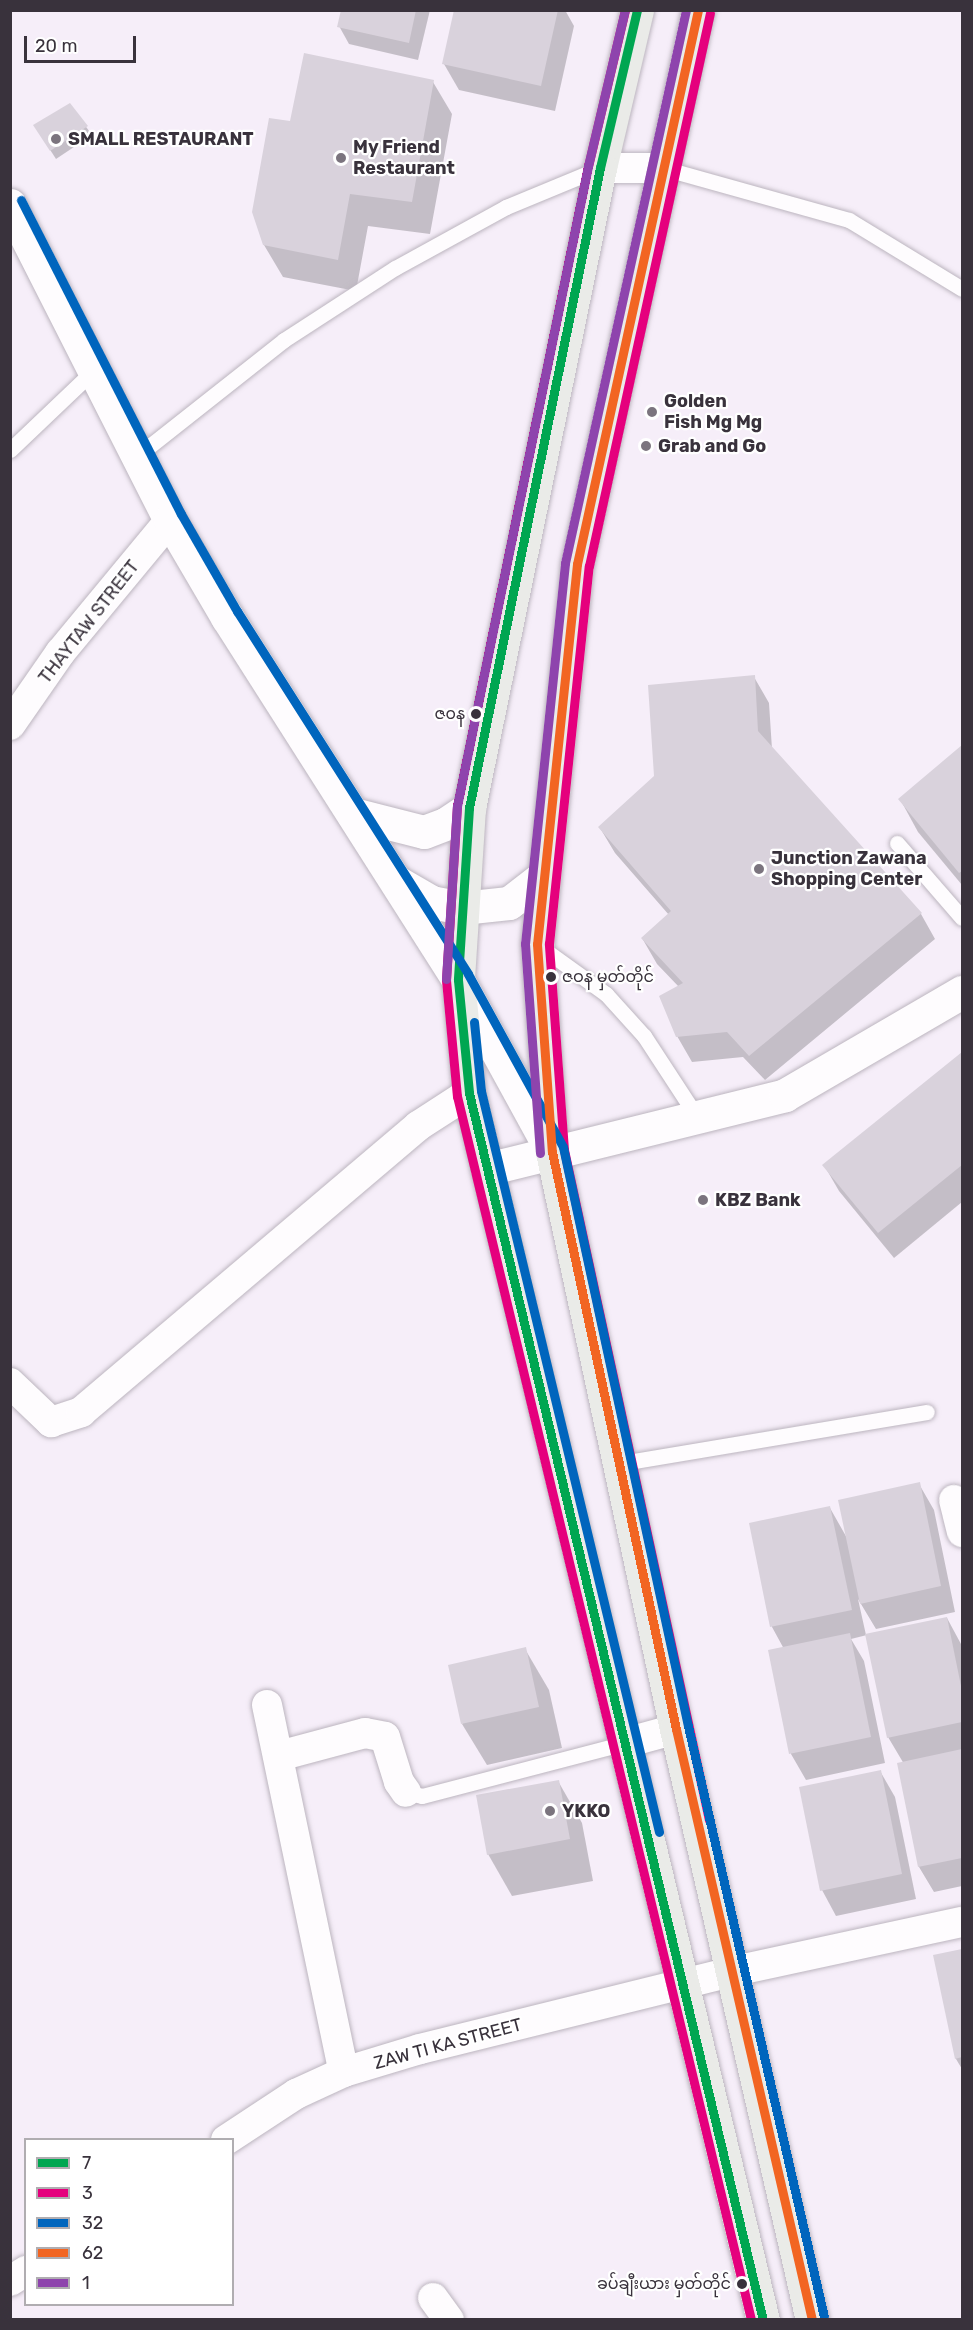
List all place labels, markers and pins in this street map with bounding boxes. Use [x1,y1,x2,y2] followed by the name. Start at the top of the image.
[68,128,254,150] place label: SMALL RESTAURANT
[49,132,63,146] marker: SMALL RESTAURANT
[353,137,455,180] place label: My Friend Restaurant
[334,151,348,165] marker: My Friend Restaurant
[664,391,762,434] place label: Golden Fish Mg Mg
[645,405,659,419] marker: Golden Fish Mg Mg
[658,435,766,457] place label: Grab and Go
[639,439,653,453] marker: Grab and Go
[435,704,465,724] place label: ဇ၀န
[470,708,482,720] marker: ဇ၀န
[771,848,926,890] place label: Junction Zawana Shopping Center
[752,862,766,876] marker: Junction Zawana Shopping Center
[562,967,654,987] place label: ဇဝန မှတ်တိုင်
[545,971,557,983] marker: ဇဝန မှတ်တိုင်
[715,1189,801,1211] place label: KBZ Bank
[696,1193,710,1207] marker: KBZ Bank
[562,1800,610,1822] place label: YKKO
[543,1804,557,1818] marker: YKKO
[597,2274,731,2294] place label: ခပ်ချီးယား မှတ်တိုင်
[736,2278,748,2290] marker: ခပ်ချီးယား မှတ်တိုင်

